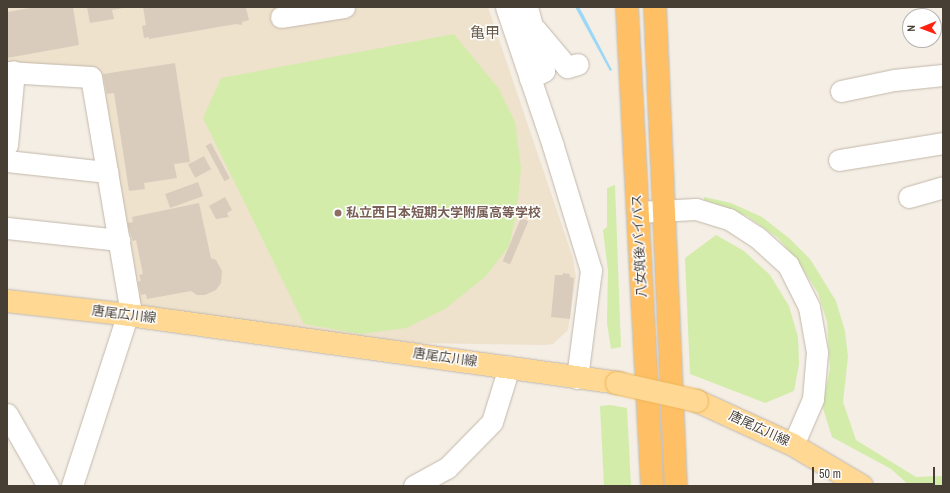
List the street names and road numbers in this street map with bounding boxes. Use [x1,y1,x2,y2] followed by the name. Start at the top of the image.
[629,194,651,298] street label: 八女筑後バイパス
[91,303,157,327] street label: 唐尾広川線
[412,346,478,370] street label: 唐尾広川線
[726,408,792,450] street label: 唐尾広川線

